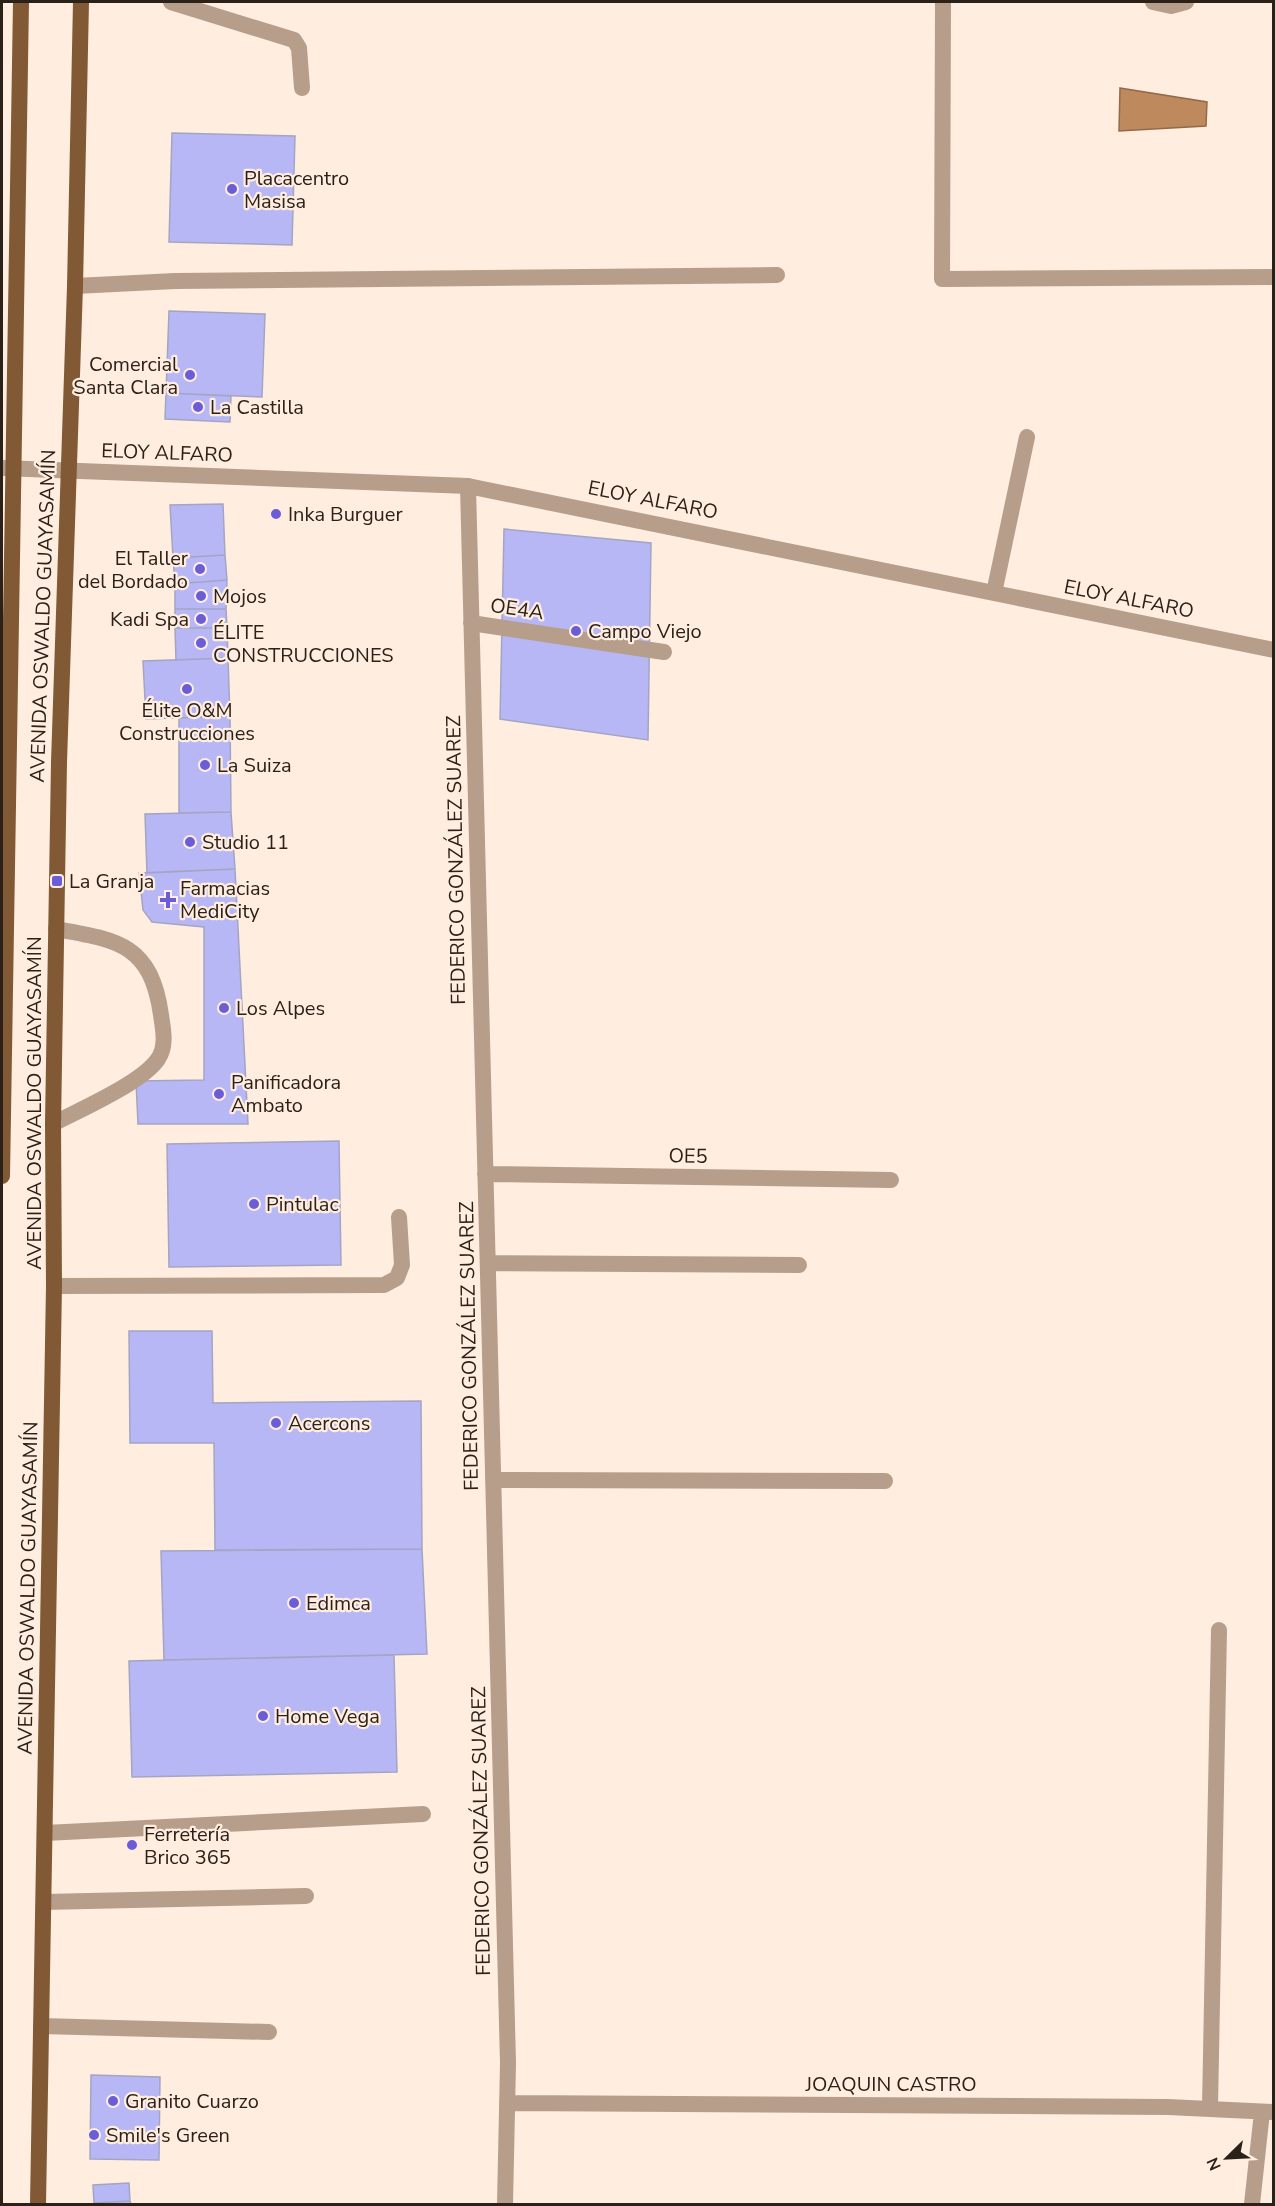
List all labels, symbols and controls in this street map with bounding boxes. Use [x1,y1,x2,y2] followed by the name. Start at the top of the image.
[244,165,349,215] place label: Placacentro Masisa
[225,182,239,196] marker: Placacentro Masisa
[73,351,178,401] place label: Comercial Santa Clara
[183,368,197,382] marker: Comercial Santa Clara
[210,394,304,421] place label: La Castilla
[191,400,205,414] marker: La Castilla
[101,437,233,469] street label: ELOY ALFARO
[24,449,62,783] street label: AVENIDA OSWALDO GUAYASAMÍN
[586,474,720,526] street label: ELOY ALFARO
[288,501,403,528] place label: Inka Burguer
[269,507,283,521] marker: Inka Burguer
[78,545,188,595] place label: El Taller del Bordado
[193,562,207,576] marker: El Taller del Bordado
[1062,573,1196,625] street label: ELOY ALFARO
[213,583,267,610] place label: Mojos
[194,589,208,603] marker: Mojos
[489,592,546,626] street label: OE4A
[110,606,189,633] place label: Kadi Spa
[194,612,208,626] marker: Kadi Spa
[588,618,702,645] place label: Campo Viejo
[213,619,394,669] place label: ÉLITE CONSTRUCCIONES
[569,624,583,638] marker: Campo Viejo
[194,636,208,650] marker: ÉLITE CONSTRUCCIONES
[180,682,194,696] marker: Élite O&M Construcciones
[119,697,255,747] place label: Élite O&M Construcciones
[440,715,472,1005] street label: FEDERICO GONZÁLEZ SUAREZ
[217,752,292,779] place label: La Suiza
[198,758,212,772] marker: La Suiza
[202,829,289,856] place label: Studio 11
[183,835,197,849] marker: Studio 11
[69,868,154,895] place label: La Granja
[50,874,64,888] marker: La Granja
[180,875,270,925] place label: Farmacias MediCity
[161,893,175,907] marker: Farmacias MediCity
[21,936,48,1270] street label: AVENIDA OSWALDO GUAYASAMÍN
[236,995,325,1022] place label: Los Alpes
[217,1001,231,1015] marker: Los Alpes
[231,1069,341,1119] place label: Panificadora Ambato
[212,1087,226,1101] marker: Panificadora Ambato
[668,1142,708,1170] street label: OE5
[266,1191,339,1218] place label: Pintulac
[247,1197,261,1211] marker: Pintulac
[453,1201,485,1491] street label: FEDERICO GONZÁLEZ SUAREZ
[288,1410,370,1437] place label: Acercons
[269,1416,283,1430] marker: Acercons
[12,1421,44,1755] street label: AVENIDA OSWALDO GUAYASAMÍN
[306,1590,371,1617] place label: Edimca
[287,1596,301,1610] marker: Edimca
[465,1686,497,1976] street label: FEDERICO GONZÁLEZ SUAREZ
[275,1703,380,1730] place label: Home Vega
[256,1709,270,1723] marker: Home Vega
[144,1821,231,1871] place label: Ferretería Brico 365
[125,1838,139,1852] marker: Ferretería Brico 365
[804,2071,977,2098] street label: JOAQUIN CASTRO
[125,2088,259,2115] place label: Granito Cuarzo
[106,2094,120,2108] marker: Granito Cuarzo
[106,2122,230,2149] place label: Smile's Green
[87,2128,101,2142] marker: Smile's Green
[1197,2128,1257,2188] north arrow
[1202,2154,1227,2174] text: N

